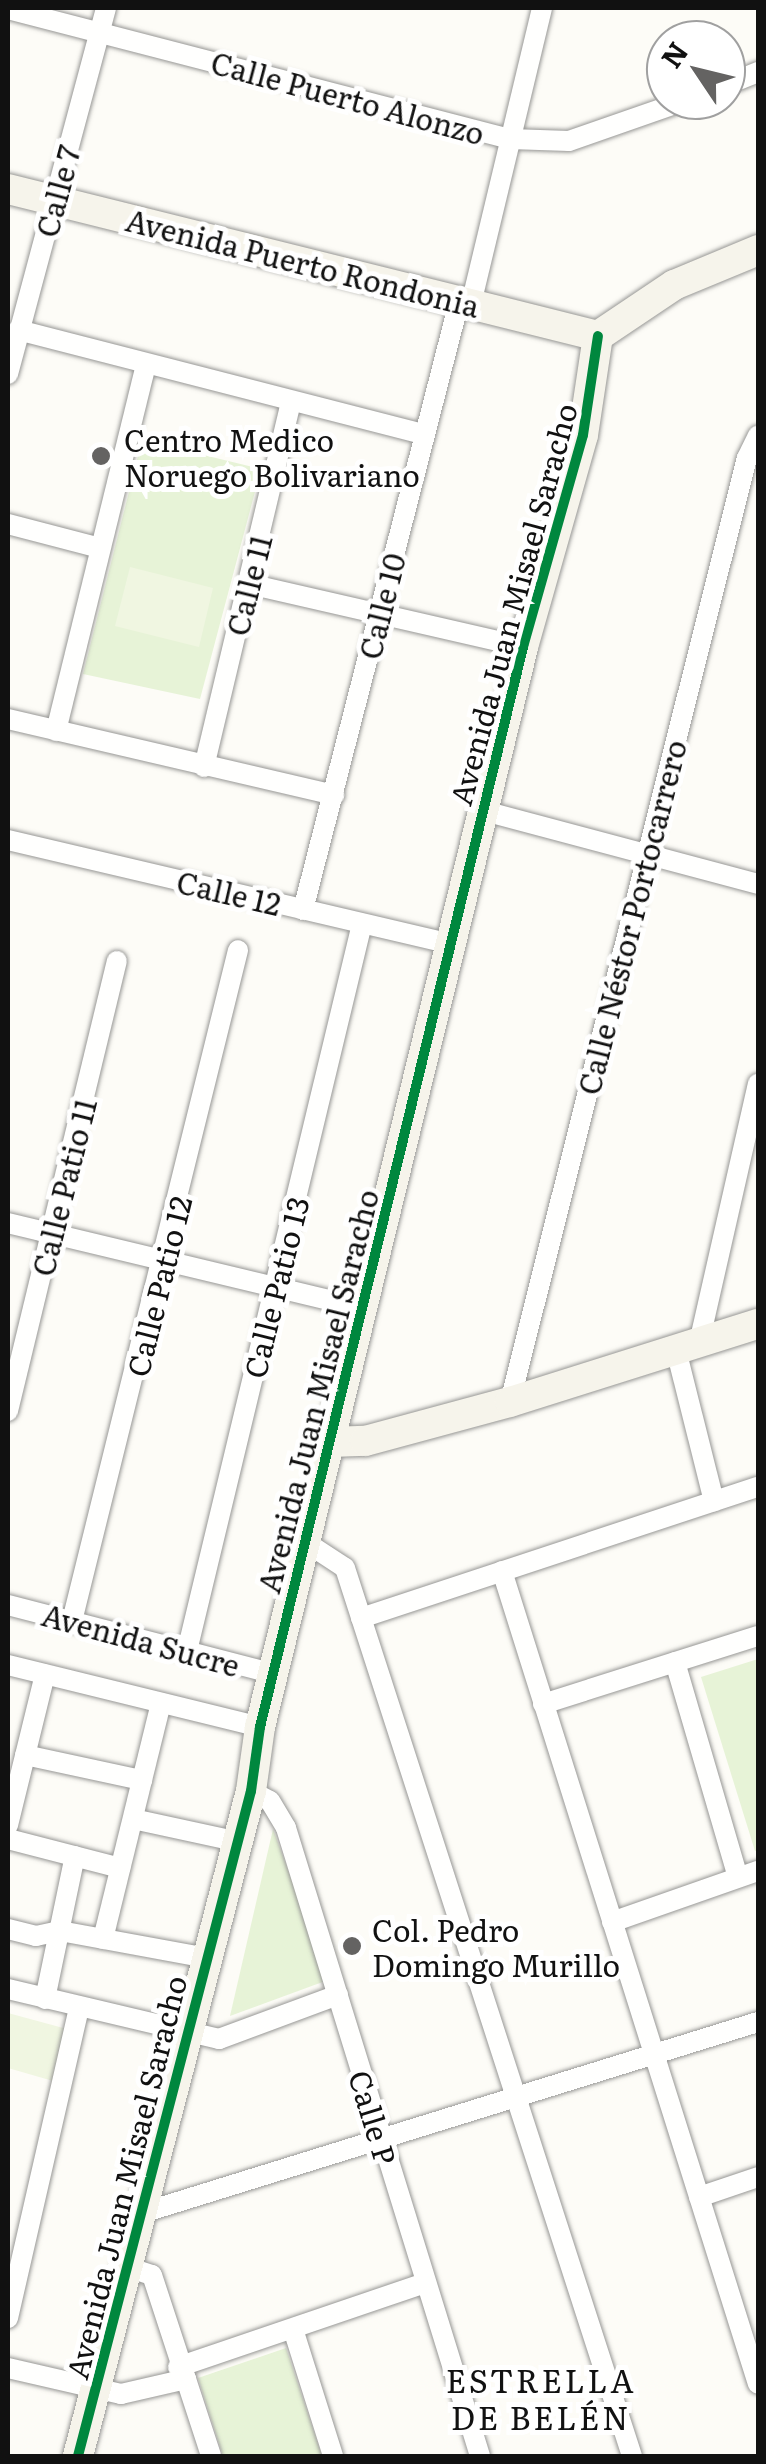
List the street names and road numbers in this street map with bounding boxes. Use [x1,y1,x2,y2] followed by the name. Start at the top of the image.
[207,43,489,151] street label: Calle Puerto Alonzo
[28,141,86,241] street label: Calle 7
[122,201,484,323] street label: Avenida Puerto Rondonia
[441,399,583,809] street label: Avenida Juan Misael Saracho
[218,531,278,639] street label: Calle 11
[350,549,412,663] street label: Calle 10
[569,736,693,1098] street label: Calle Néstor Portocarrero
[173,863,285,921] street label: Calle 12
[24,1095,102,1279] street label: Calle Patio 11
[249,1185,385,1597] street label: Avenida Juan Misael Saracho
[118,1192,198,1380] street label: Calle Patio 12
[235,1193,315,1381] street label: Calle Patio 13
[38,1595,244,1683] street label: Avenida Sucre
[57,1971,193,2383] street label: Avenida Juan Misael Saracho
[343,2066,405,2168] street label: Calle P

